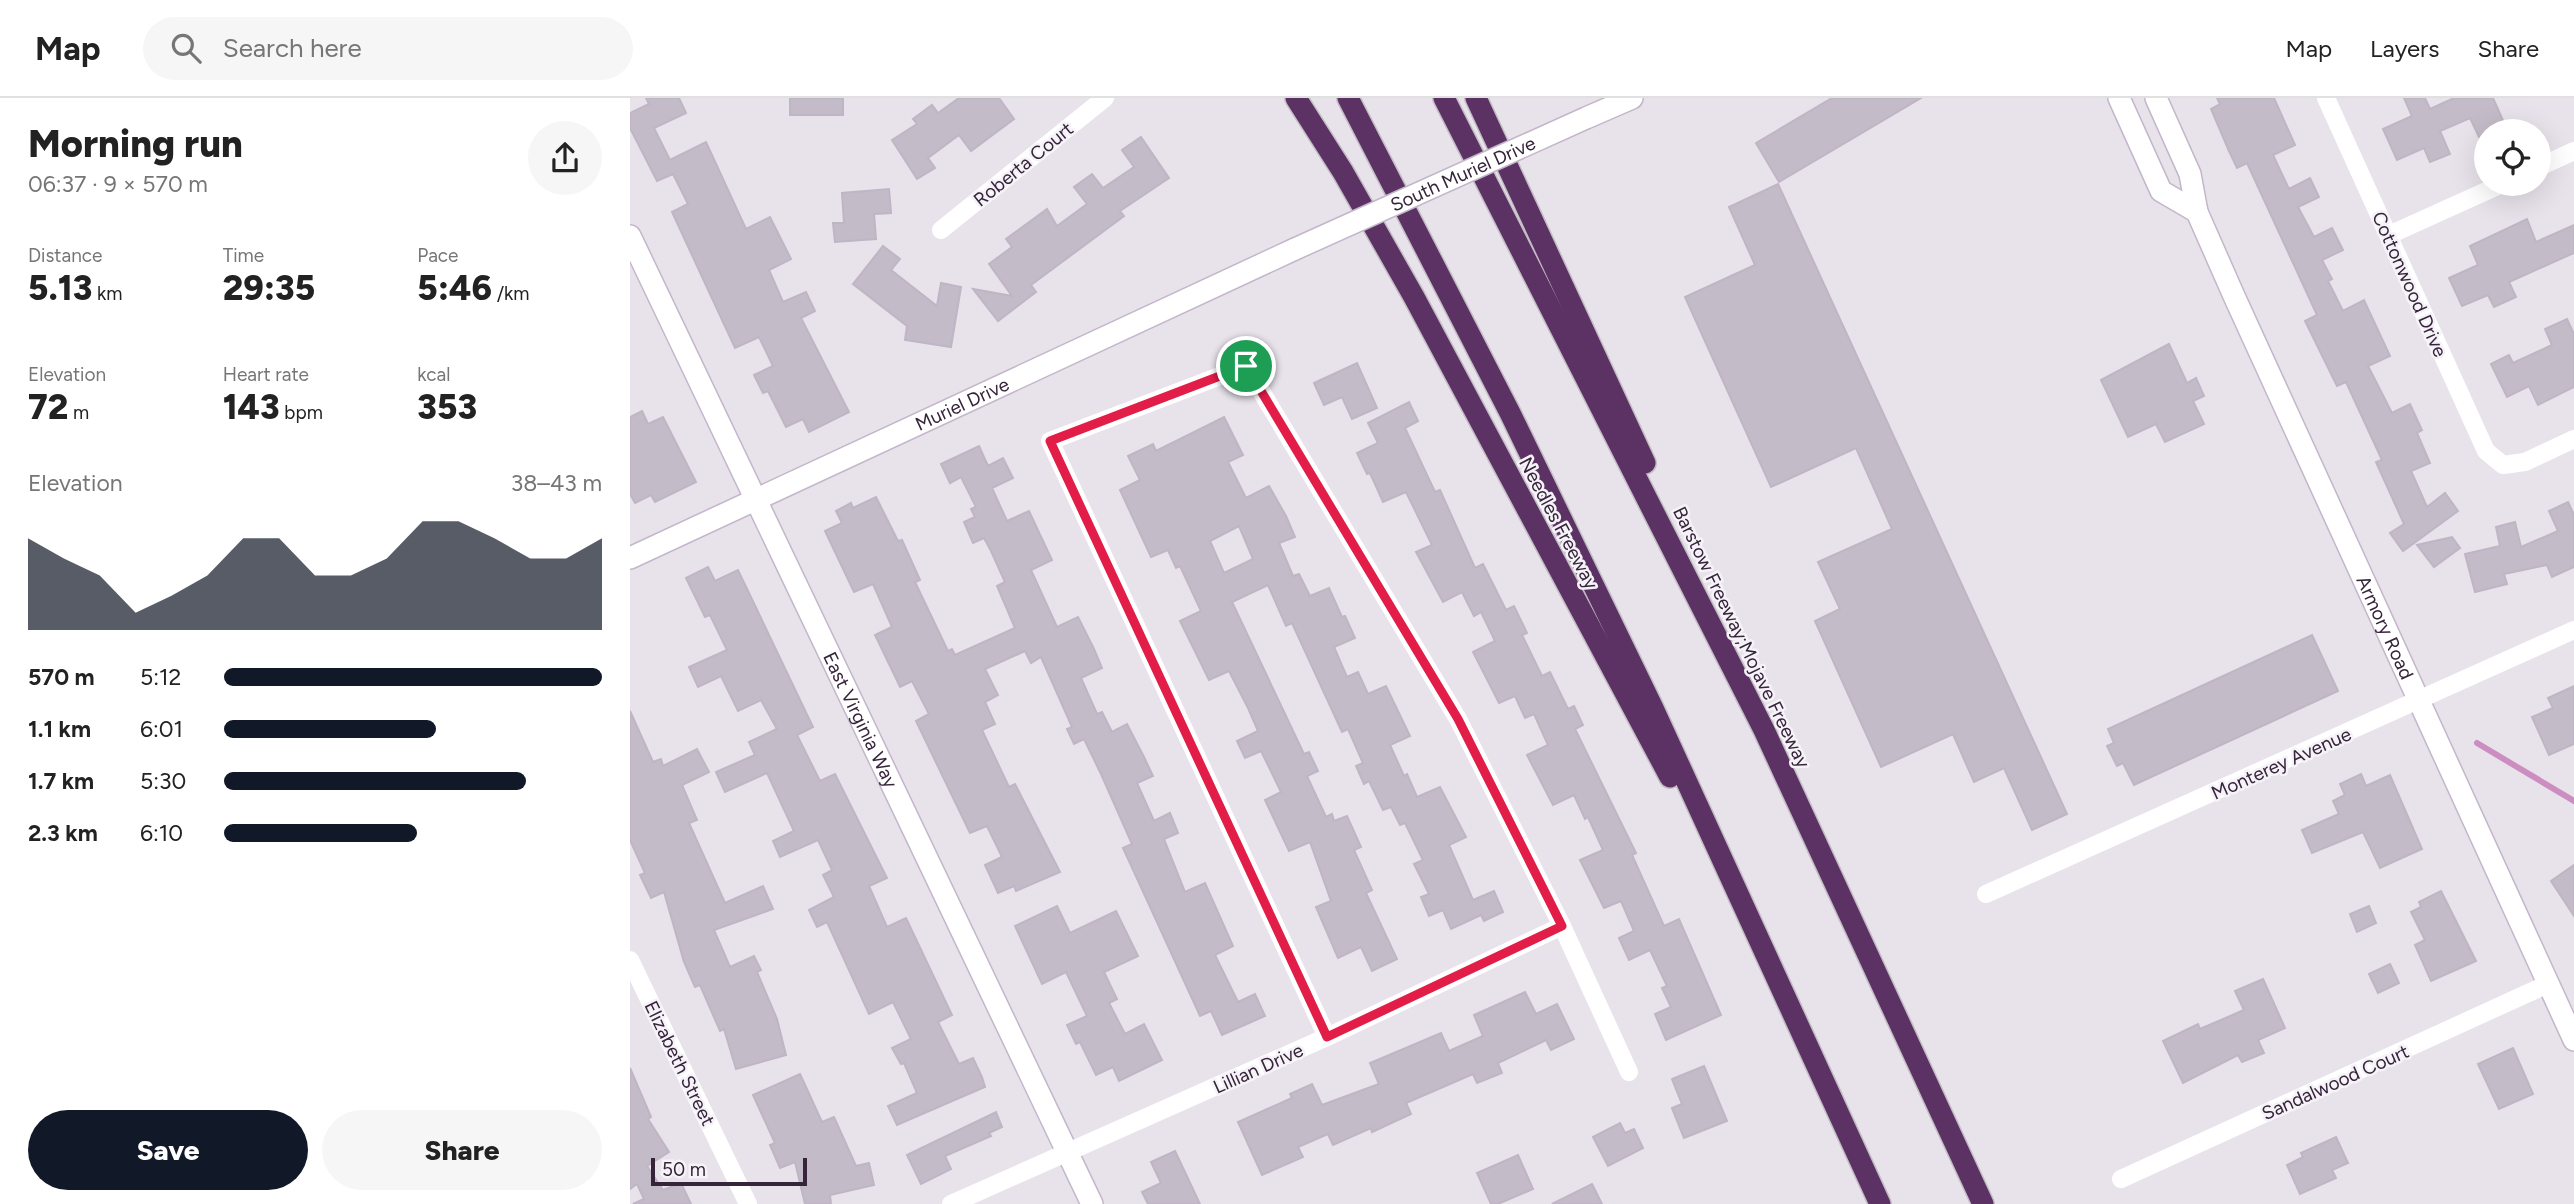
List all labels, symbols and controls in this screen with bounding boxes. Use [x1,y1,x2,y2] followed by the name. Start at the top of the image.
[143,17,633,80] search box
[35,29,101,68] text: Map
[167,29,205,67] icon: search
[223,32,362,64] text: Search here
[2285,34,2332,63] text: Map
[2370,34,2439,63] text: Layers
[2477,34,2539,63] text: Share
[969,117,1078,211] street label: Roberta Court
[2474,119,2551,196] map controls
[2474,119,2551,196] button: locate
[28,121,243,167] text: Morning run
[528,121,602,195] button: share
[1387,131,1539,217] street label: South Muriel Drive
[28,170,208,198] text: 06:37 · 9 × 570 m
[2367,208,2452,361] street label: Cottonwood Drive
[28,244,102,267] text: Distance
[223,244,264,267] text: Time
[417,244,458,267] text: Pace
[28,267,92,309] text: 5.13
[223,267,315,309] text: 29:35
[417,267,492,309] text: 5:46
[92,282,122,305] text: km
[492,282,529,305] text: /km
[1216,336,1276,396] pin
[1227,347,1265,385] icon: arrive
[28,363,106,386] text: Elevation
[223,363,309,386] text: Heart rate
[417,363,451,386] text: kcal
[912,373,1013,436] street label: Muriel Drive
[28,386,68,428] text: 72
[223,386,280,428] text: 143
[417,386,477,428] text: 353
[68,401,89,424] text: m
[280,401,323,424] text: bpm
[1514,453,1603,593] street label: Needles Freeway
[28,469,123,497] text: Elevation
[511,469,602,497] text: 38–43 m
[1668,503,1815,772] street label: Barstow Freeway;Mojave Freeway
[2351,572,2419,683] street label: Armory Road
[818,648,903,792] street label: East Virginia Way
[28,663,95,691] text: 570 m
[140,663,181,691] text: 5:12
[28,715,91,743] text: 1.1 km
[140,715,183,743] text: 6:01
[2208,722,2355,805] street label: Monterey Avenue
[28,767,94,795] text: 1.7 km
[140,767,186,795] text: 5:30
[28,819,98,847] text: 2.3 km
[140,819,183,847] text: 6:10
[639,997,720,1129] street label: Elizabeth Street
[1210,1038,1307,1098] street label: Lillian Drive
[2258,1040,2412,1125] street label: Sandalwood Court
[28,1110,308,1190] button: Save
[322,1110,602,1190] button: Share
[651,1155,807,1187] scale bar
[662,1158,706,1181] text: 50 m

